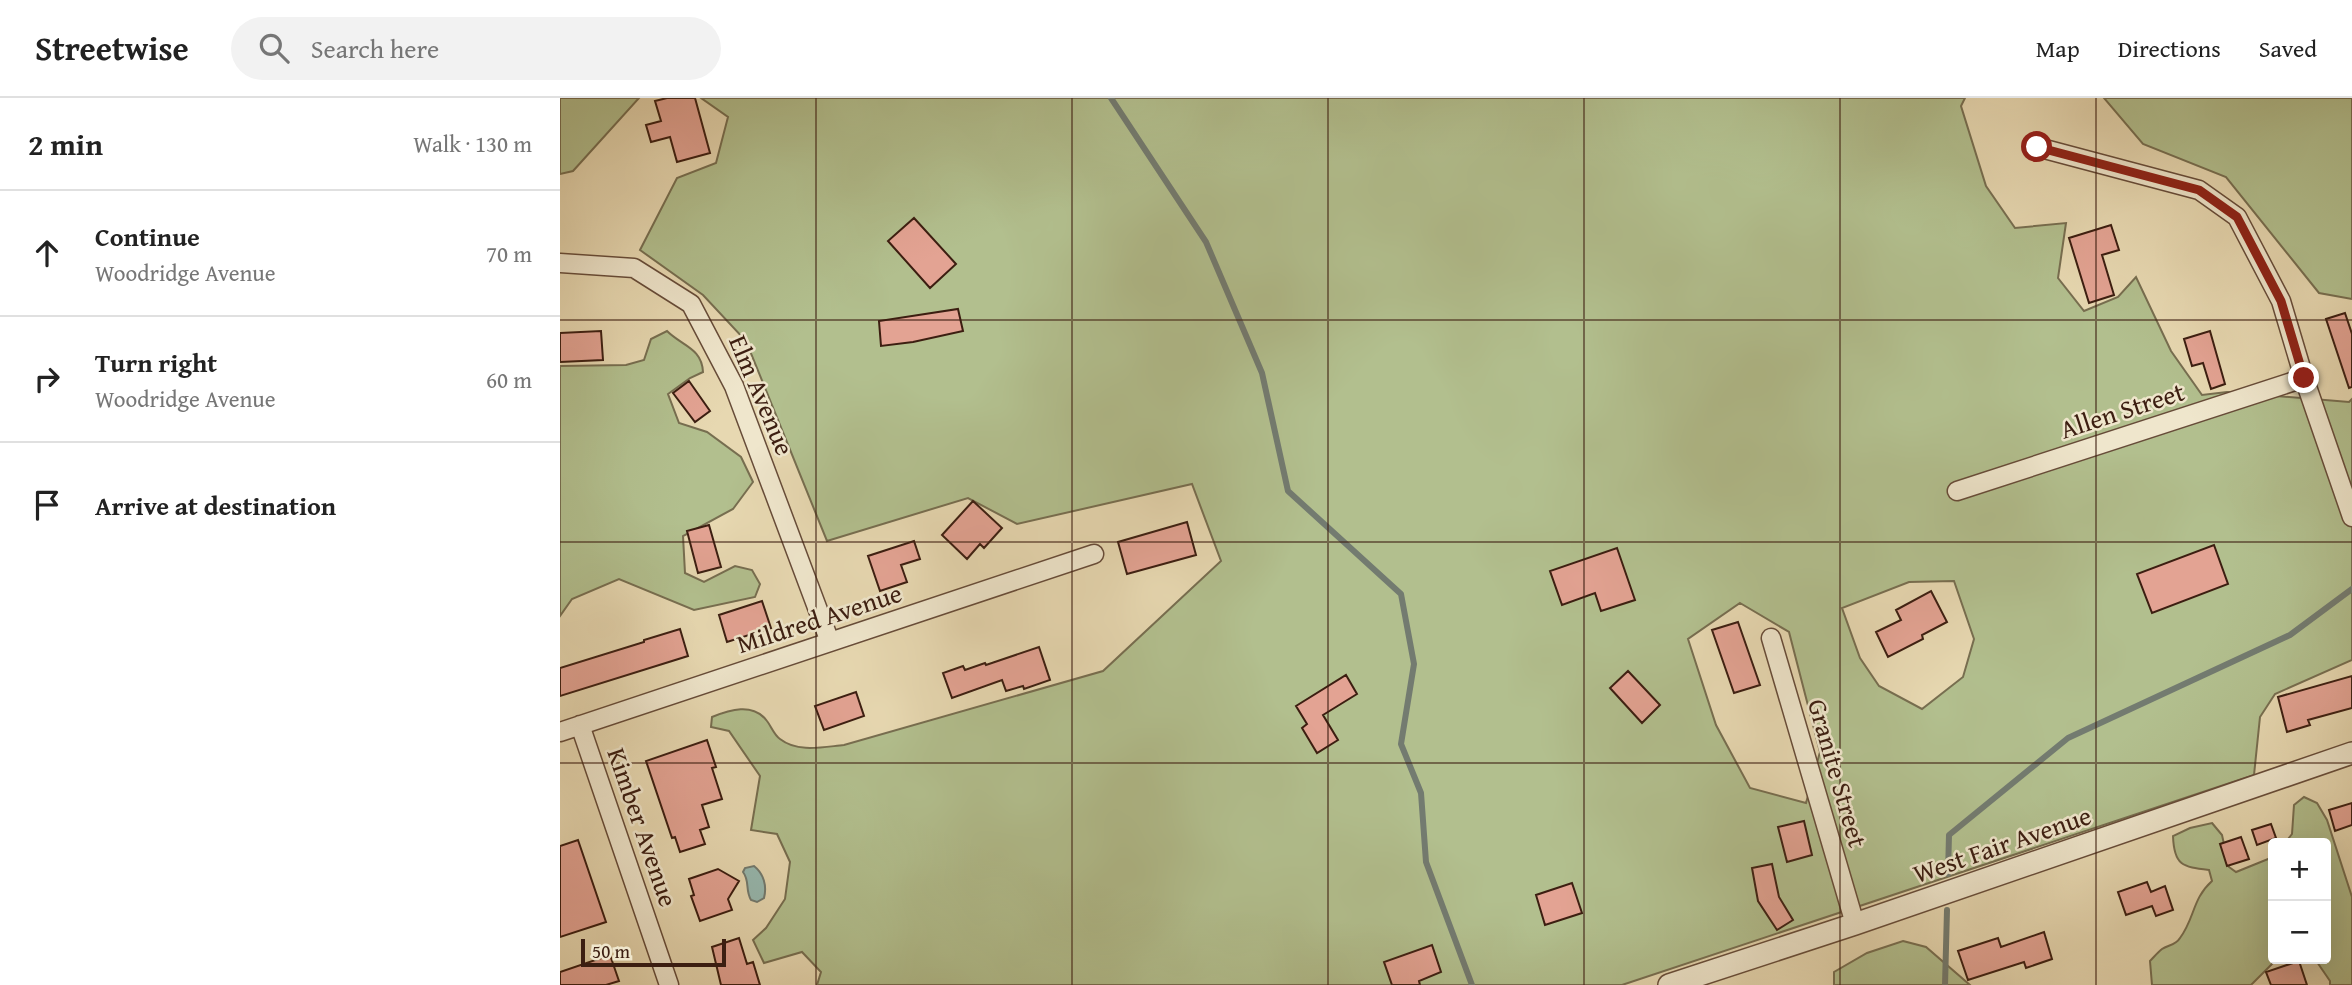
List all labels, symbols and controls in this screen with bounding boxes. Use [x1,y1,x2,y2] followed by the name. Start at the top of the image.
[231,17,721,80] search box
[35,24,189,72] text: Streetwise
[255,29,293,67] icon: search
[311,29,439,68] text: Search here
[2036,31,2080,66] text: Map
[2118,31,2221,66] text: Directions
[2259,31,2317,66] text: Saved
[28,122,103,166] text: 2 min
[413,127,532,160] text: Walk · 130 m
[2021,131,2052,162] route start
[95,217,200,256] text: Continue
[28,234,66,272] icon: ahead
[486,237,532,270] text: 70 m
[95,256,276,289] text: Woodridge Avenue
[719,329,805,461] street label: Elm Avenue
[95,343,217,382] text: Turn right
[28,360,66,398] icon: right
[2288,362,2319,393] route end
[486,363,532,396] text: 60 m
[2055,372,2189,448] street label: Allen Street
[95,382,276,415] text: Woodridge Avenue
[28,486,66,524] icon: arrive
[95,486,336,525] text: Arrive at destination
[731,573,907,663] street label: Mildred Avenue
[1798,694,1878,852] street label: Granite Street
[598,742,688,912] street label: Kimber Avenue
[1908,795,2096,893] street label: West Fair Avenue
[2268,838,2331,964] map controls
[2268,838,2331,901] button: +
[2268,901,2331,964] button: −
[581,936,726,968] scale bar
[592,937,630,965] text: 50 m

